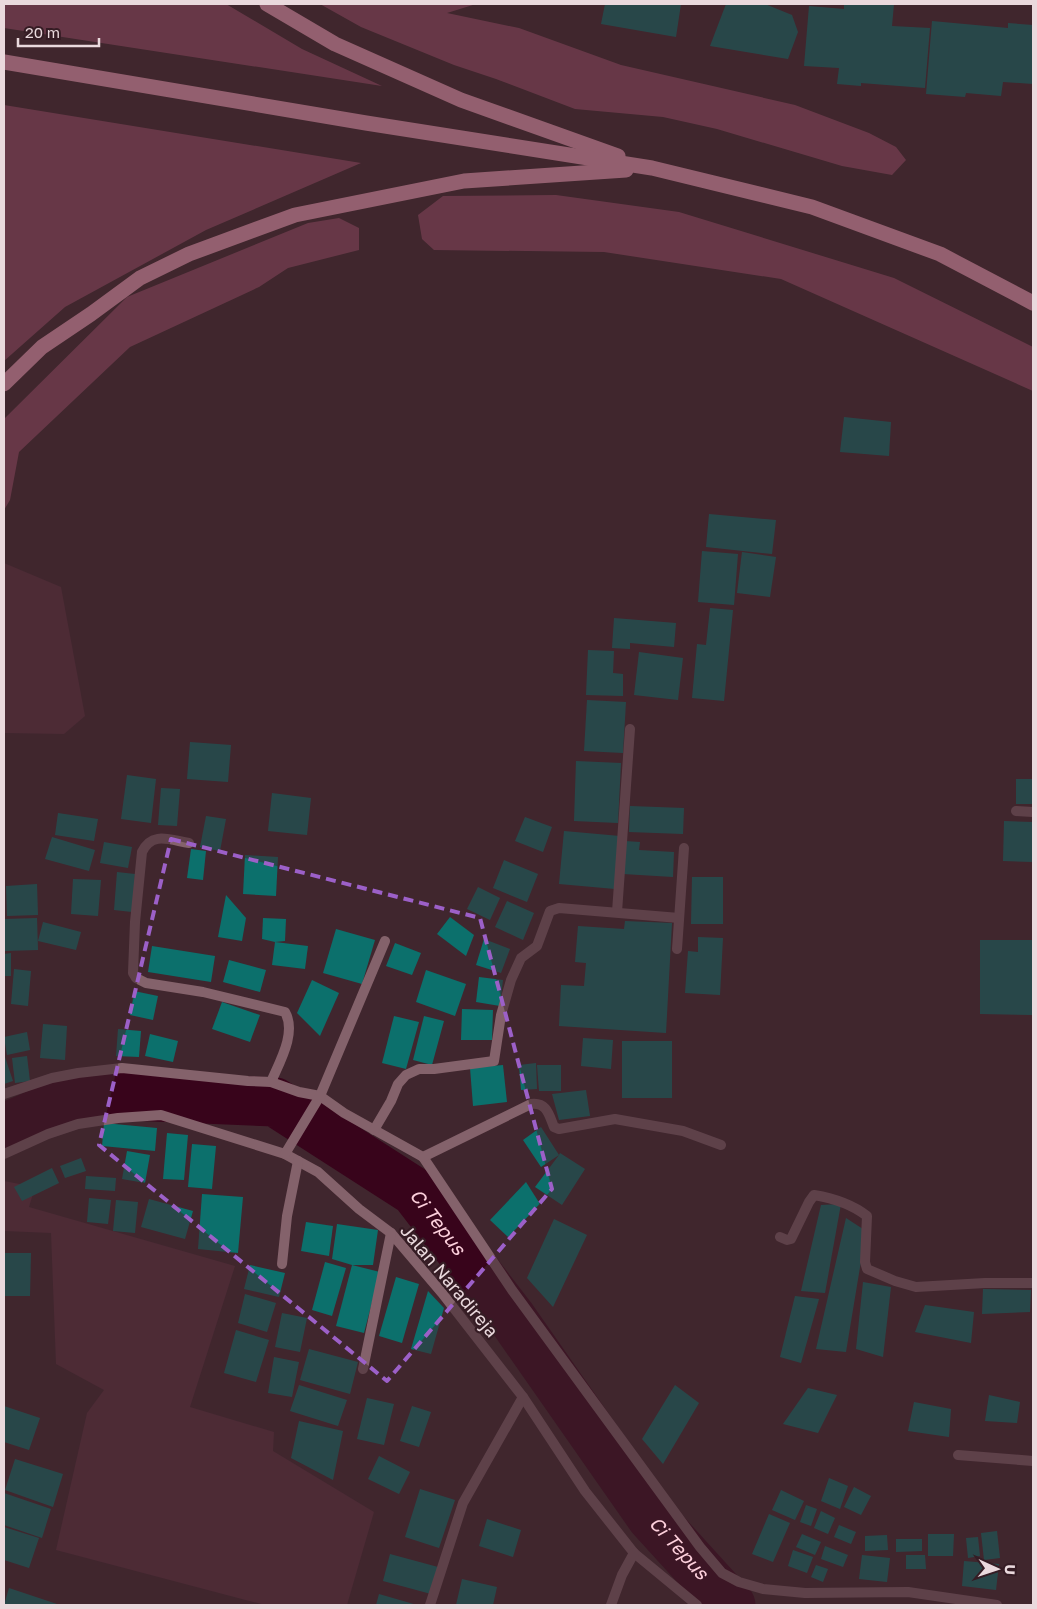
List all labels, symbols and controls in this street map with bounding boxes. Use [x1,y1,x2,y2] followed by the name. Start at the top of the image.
[18,15,99,47] scale bar
[25,23,60,41] text: 20 m
[406,1184,471,1260] water label: Ci Tepus
[396,1219,503,1341] street label: Jalan Naradireja
[645,1511,714,1584] water label: Ci Tepus
[972,1544,1022,1594] north arrow
[1002,1564,1019,1575] text: U

